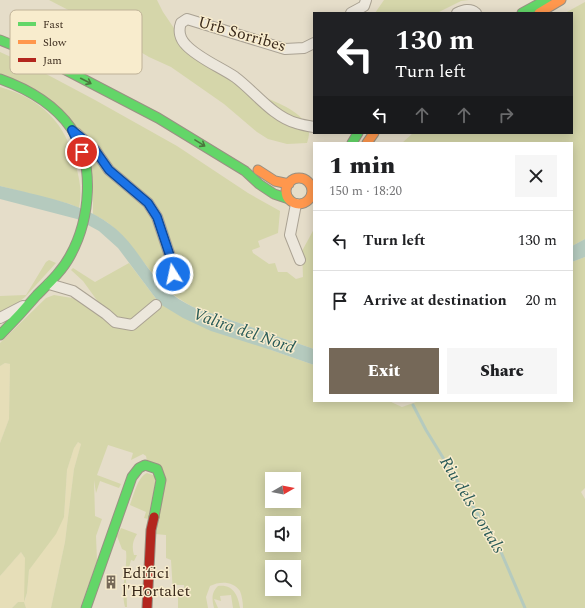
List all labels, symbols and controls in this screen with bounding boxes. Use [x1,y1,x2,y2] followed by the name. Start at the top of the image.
[10,10,142,74] legend
[195,10,289,58] street label: Urb Sorribes
[43,16,64,33] text: Fast
[395,19,474,62] text: 130 m
[329,28,381,80] icon: left
[43,34,67,51] text: Slow
[43,52,62,69] text: Jam
[395,58,466,85] text: Turn left
[79,78,91,85] one-way arrow
[369,104,391,126] icon: left
[411,104,433,126] icon: ahead
[453,104,475,126] icon: ahead
[495,104,517,126] icon: right
[65,135,99,169] pin
[194,139,205,147] one-way arrow
[71,141,93,163] icon: arrive
[329,148,395,184] text: 1 min
[515,155,557,197] button: close
[329,181,402,201] text: 150 m · 18:20
[363,229,425,252] text: Turn left
[518,229,557,252] text: 130 m
[329,230,351,252] icon: left
[152,253,194,295] position arrow
[363,289,507,312] text: Arrive at destination
[525,289,557,312] text: 20 m
[329,290,351,312] icon: arrive
[189,301,299,361] water label: Valira del Nord
[329,348,439,394] button: Exit
[447,348,557,394] button: Share
[433,451,511,559] water label: Riu dels Cortals
[265,472,301,508] north arrow
[265,472,301,596] map controls
[265,516,301,552] button: sound
[265,560,301,596] button: search
[122,561,191,603] place label: Edifici l'Hortalet
[103,574,119,590] building icon: Edifici l'Hortalet

